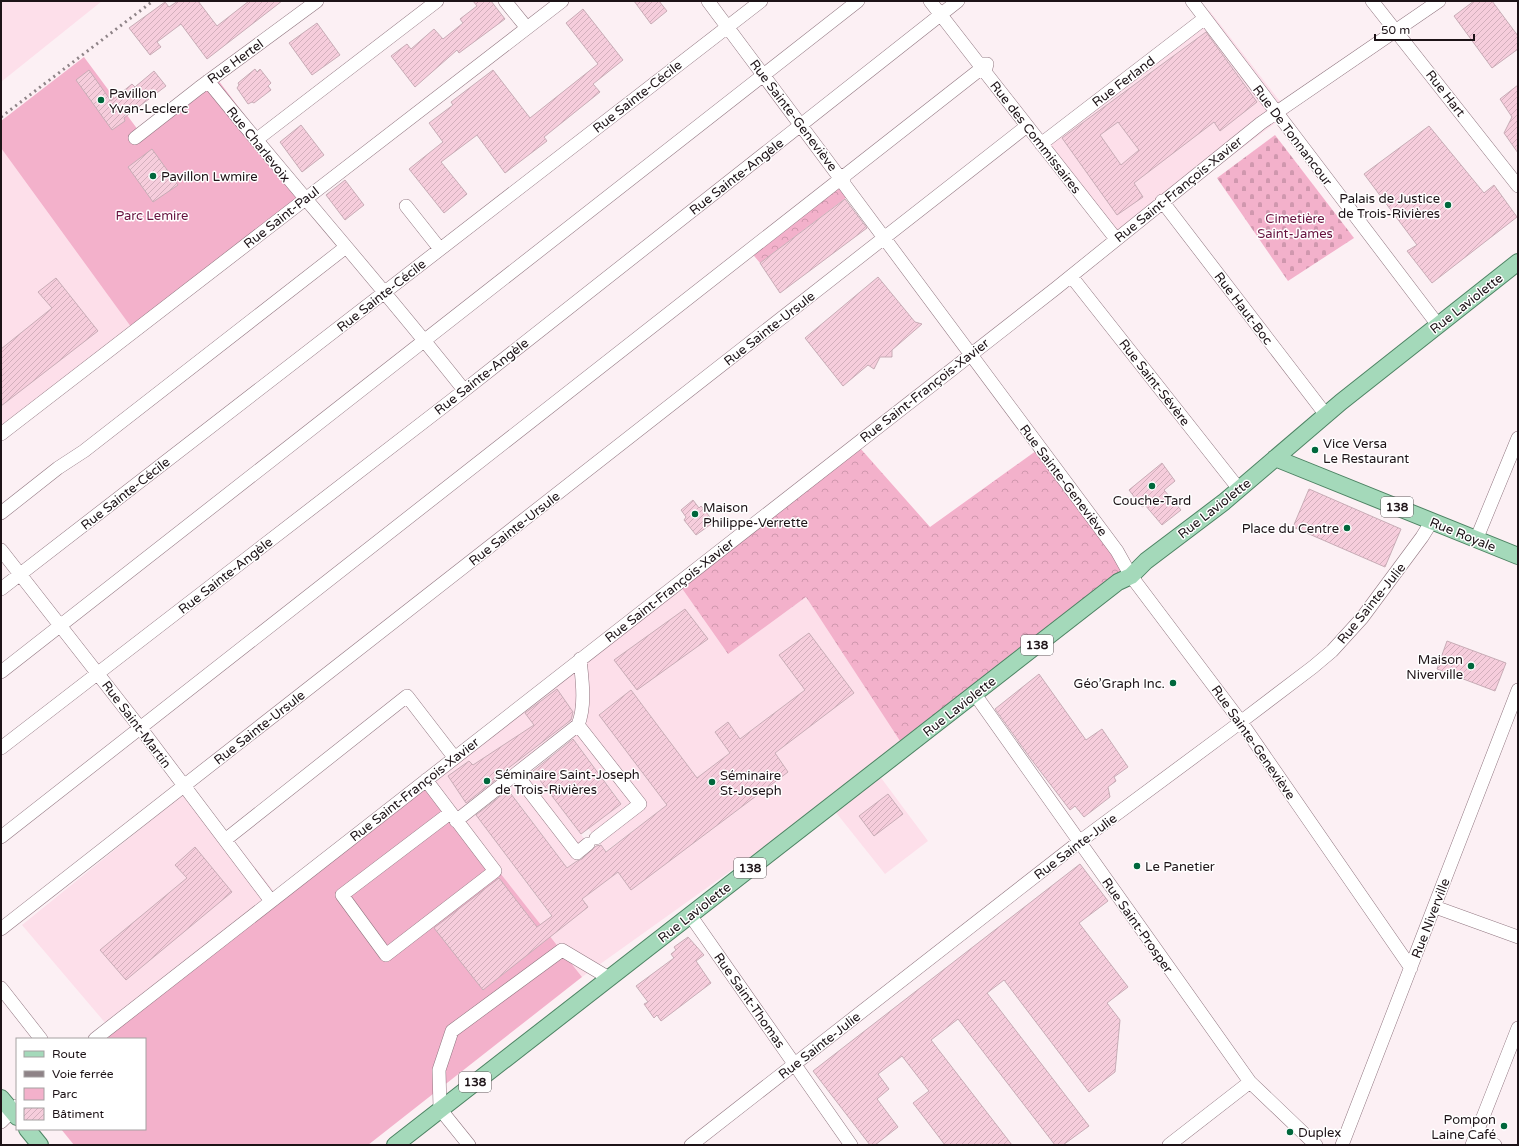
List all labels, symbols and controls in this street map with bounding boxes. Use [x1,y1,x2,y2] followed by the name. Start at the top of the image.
[1375,16,1474,42] scale bar
[1381,23,1410,37] text: 50 m
[204,36,267,87] street label: Rue Hertel
[1089,53,1158,111] street label: Rue Ferland
[590,57,685,137] street label: Rue Sainte-Cécile
[746,57,840,175] street label: Rue Sainte-Geneviève
[1422,67,1468,120] street label: Rue Hart
[986,78,1084,197] street label: Rue des Commissaires
[1249,82,1335,189] street label: Rue De Tonnancour
[109,86,188,117] place label: Pavillon Yvan-Leclerc
[96,95,106,105] marker: Pavillon Yvan-Leclerc
[223,104,294,186] street label: Rue Charlevoix
[1112,133,1246,246] street label: Rue Saint-François-Xavier
[686,135,787,219] street label: Rue Sainte-Angèle
[161,169,258,185] place label: Pavillon Lwmire
[148,171,158,181] marker: Pavillon Lwmire
[241,183,323,252] street label: Rue Saint-Paul
[1338,191,1440,222] place label: Palais de Justice de Trois-Rivières
[1443,200,1453,210] marker: Palais de Justice de Trois-Rivières
[116,208,188,224] park label: Parc Lemire
[1257,211,1333,242] park label: Cimetière Saint-James
[334,256,429,336] street label: Rue Sainte-Cécile
[1211,269,1276,348] street label: Rue Haut-Boc
[1427,270,1506,337] street label: Rue Laviolette
[721,288,818,369] street label: Rue Sainte-Ursule
[431,335,532,419] street label: Rue Sainte-Angèle
[857,335,992,446] street label: Rue Saint-François-Xavier
[1115,336,1193,429] street label: Rue Saint-Sévère
[1016,422,1110,540] street label: Rue Sainte-Geneviève
[1323,436,1409,467] place label: Vice Versa Le Restaurant
[1310,445,1320,455] marker: Vice Versa Le Restaurant
[78,454,173,534] street label: Rue Sainte-Cécile
[1175,475,1254,542] street label: Rue Laviolette
[1147,481,1157,491] marker: Couche-Tard
[466,488,563,569] street label: Rue Sainte-Ursule
[1113,493,1191,509] place label: Couche-Tard
[1381,497,1413,517] road number: 138
[703,500,808,531] place label: Maison Philippe-Verrette
[690,509,700,519] marker: Maison Philippe-Verrette
[1427,514,1498,555] street label: Rue Royale
[1242,521,1339,537] place label: Place du Centre
[1342,523,1352,533] marker: Place du Centre
[175,534,276,618] street label: Rue Sainte-Angèle
[602,535,737,646] street label: Rue Saint-François-Xavier
[1334,560,1409,647] street label: Rue Sainte-Julie
[1021,635,1053,655] road number: 138
[1406,652,1463,683] place label: Maison Niverville
[1466,661,1476,671] marker: Maison Niverville
[920,673,999,740] street label: Rue Laviolette
[1074,676,1165,692] place label: Géo’Graph Inc.
[98,678,174,772] street label: Rue Saint-Martin
[1168,678,1178,688] marker: Géo’Graph Inc.
[1208,682,1299,803] street label: Rue Sainte-Geneviève
[211,687,308,768] street label: Rue Sainte-Ursule
[347,734,482,845] street label: Rue Saint-François-Xavier
[495,767,640,798] place label: Séminaire Saint-Joseph de Trois‑Rivières
[720,768,782,799] place label: Séminaire St-Joseph
[482,776,492,786] marker: Séminaire Saint-Joseph de Trois‑Rivières
[707,777,717,787] marker: Séminaire St-Joseph
[1031,810,1120,883] street label: Rue Sainte-Julie
[734,858,766,878] road number: 138
[1145,859,1215,875] place label: Le Panetier
[1132,861,1142,871] marker: Le Panetier
[1098,875,1176,976] street label: Rue Saint-Prosper
[1408,876,1454,961] street label: Rue Niverville
[655,879,734,946] street label: Rue Laviolette
[710,950,788,1051] street label: Rue Saint-Thomas
[775,1009,864,1083] street label: Rue Sainte-Julie
[16,1038,146,1130] legend
[52,1047,87,1061] text: Route
[52,1067,114,1081] text: Voie ferrée
[459,1072,491,1092] road number: 138
[52,1087,77,1101] text: Parc
[52,1107,104,1121] text: Bâtiment
[1431,1112,1496,1143] place label: Pompon Laine Café
[1499,1121,1509,1131] marker: Pompon Laine Café
[1298,1125,1341,1141] place label: Duplex
[1285,1127,1295,1137] marker: Duplex

